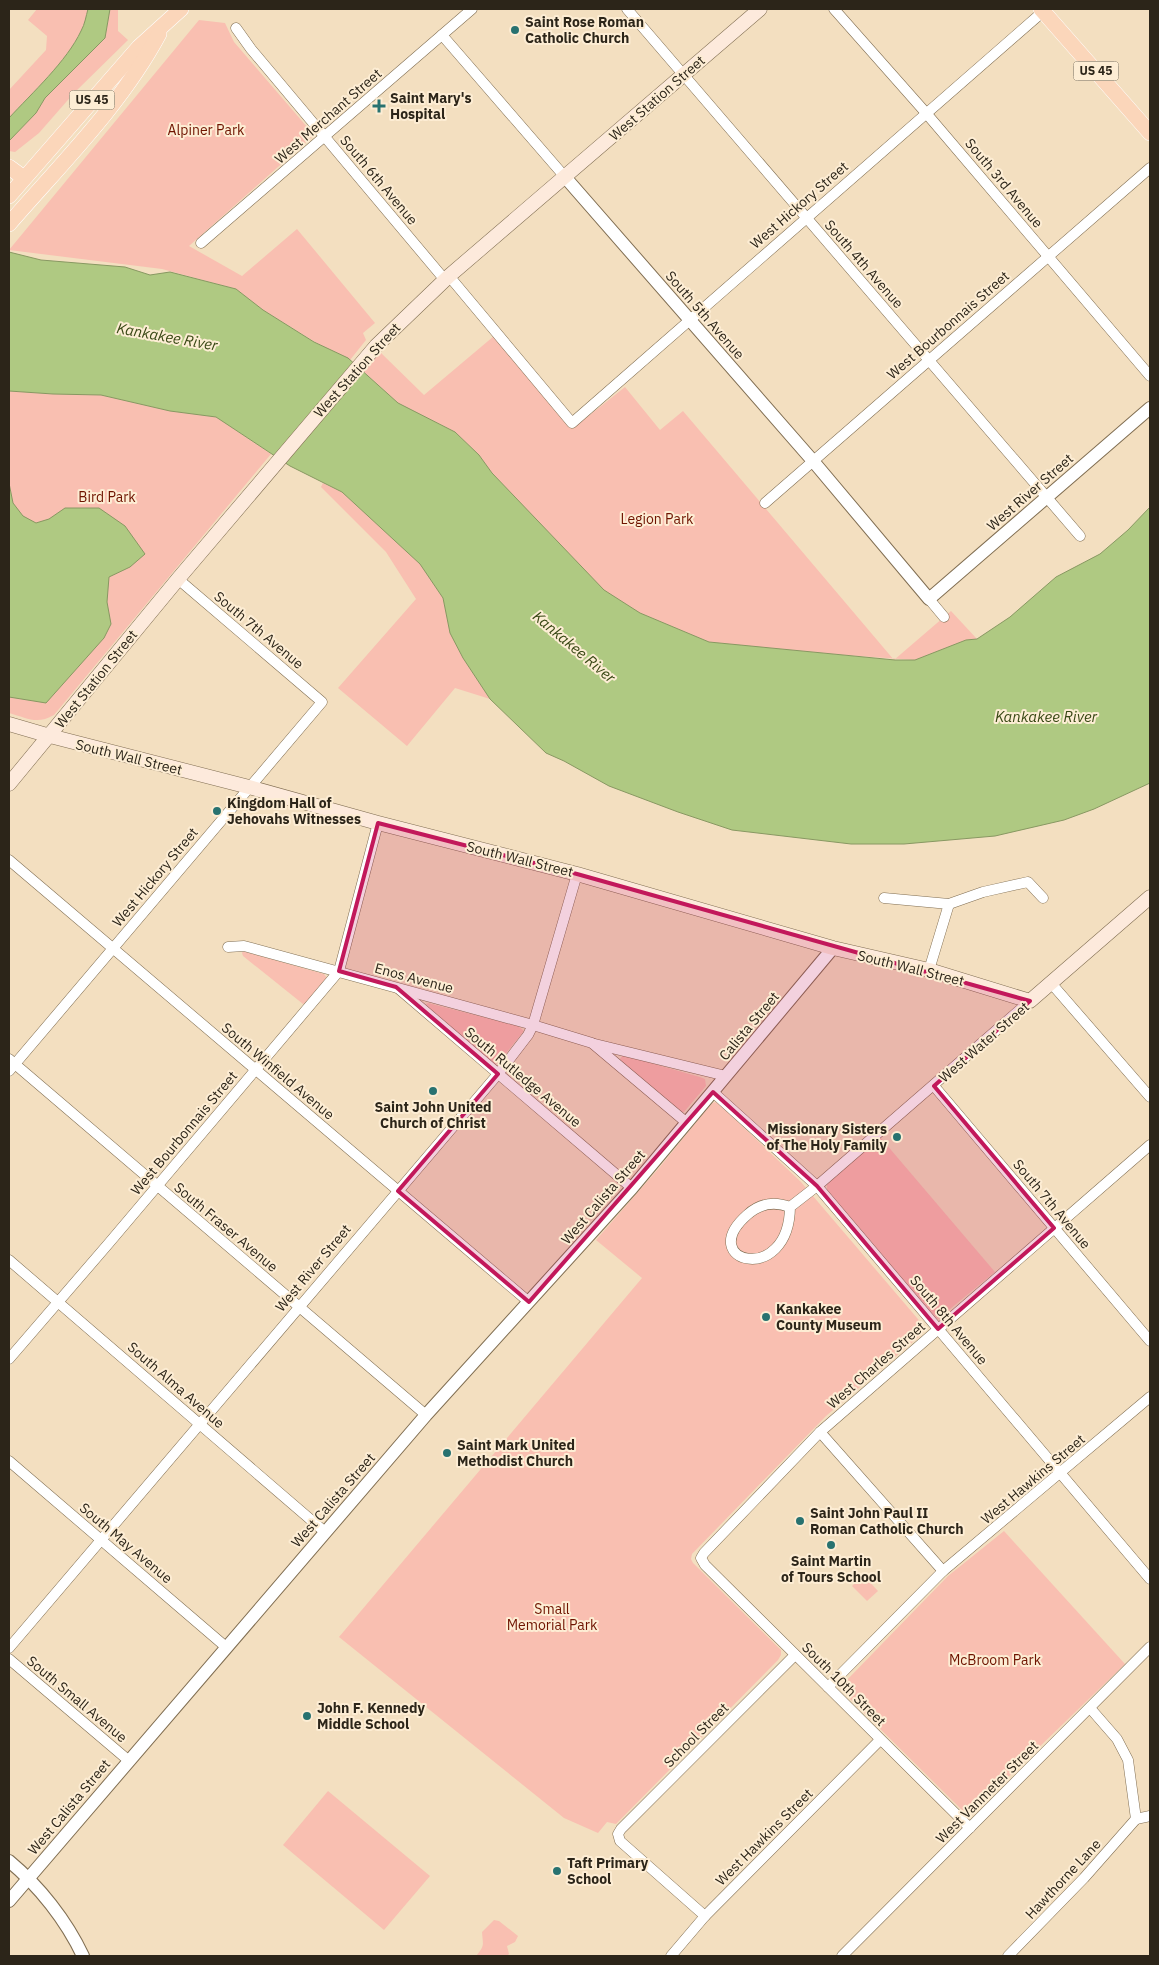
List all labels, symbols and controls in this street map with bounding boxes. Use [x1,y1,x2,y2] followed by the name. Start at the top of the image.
[525,13,644,47] place label: Saint Rose Roman Catholic Church
[509,24,521,36] marker: Saint Rose Roman Catholic Church
[605,51,709,145] street label: West Station Street
[1074,61,1118,80] road number: US 45
[271,65,385,167] street label: West Merchant Street
[390,89,471,123] place label: Saint Mary's Hospital
[70,90,114,110] road number: US 45
[372,99,386,113] marker: Saint Mary's Hospital
[168,121,245,139] park label: Alpiner Park
[336,132,422,229] street label: South 6th Avenue
[961,134,1047,232] street label: South 3rd Avenue
[746,157,852,253] street label: West Hickory Street
[821,216,908,312] street label: South 4th Avenue
[662,267,749,363] street label: South 5th Avenue
[883,267,1013,383] street label: West Bourbonnais Street
[115,318,220,355] water label: Kankakee River
[310,319,404,421] street label: West Station Street
[983,450,1077,534] street label: West River Street
[78,488,136,506] park label: Bird Park
[621,510,694,528] park label: Legion Park
[211,587,308,673] street label: South 7th Avenue
[529,607,620,687] water label: Kankakee River
[51,626,141,732] street label: West Station Street
[995,707,1098,726] water label: Kankakee River
[74,735,184,779] street label: South Wall Street
[227,794,361,828] place label: Kingdom Hall of Jehovahs Witnesses
[211,805,223,817] marker: Kingdom Hall of Jehovahs Witnesses
[108,824,202,930] street label: West Hickory Street
[465,837,575,881] street label: South Wall Street
[856,946,966,990] street label: South Wall Street
[373,959,456,997] street label: Enos Avenue
[715,988,783,1064] street label: Calista Street
[935,998,1033,1086] street label: West Water Street
[218,1019,338,1124] street label: South Winfield Avenue
[461,1023,585,1131] street label: South Rutledge Avenue
[127,1067,241,1199] street label: West Bourbonnais Street
[427,1085,439,1097] marker: Saint John United Church of Christ
[374,1098,492,1132] place label: Saint John United Church of Christ
[766,1120,888,1154] place label: Missionary Sisters of The Holy Family
[891,1131,903,1143] marker: Missionary Sisters of The Holy Family
[557,1146,649,1248] street label: West Calista Street
[1009,1156,1095,1253] street label: South 7th Avenue
[170,1178,282,1276] street label: South Fraser Avenue
[271,1221,355,1315] street label: West River Street
[906,1272,992,1369] street label: South 8th Avenue
[776,1300,881,1334] place label: Kankakee County Museum
[760,1311,772,1323] marker: Kankakee County Museum
[823,1317,929,1413] street label: West Charles Street
[124,1338,228,1432] street label: South Alma Avenue
[977,1430,1089,1528] street label: West Hawkins Street
[457,1436,575,1470] place label: Saint Mark United Methodist Church
[441,1447,453,1459] marker: Saint Mark United Methodist Church
[287,1449,379,1551] street label: West Calista Street
[76,1499,176,1587] street label: South May Avenue
[810,1504,964,1538] place label: Saint John Paul II Roman Catholic Church
[794,1515,806,1527] marker: Saint John Paul II Roman Catholic Church
[825,1539,837,1551] marker: Saint Martin of Tours School
[781,1552,881,1586] place label: Saint Martin of Tours School
[507,1600,598,1634] park label: Small Memorial Park
[798,1638,890,1730] street label: South 10th Street
[949,1651,1042,1669] park label: McBroom Park
[23,1652,131,1746] street label: South Small Avenue
[317,1699,425,1733] place label: John F. Kennedy Middle School
[660,1699,732,1771] street label: School Street
[301,1710,313,1722] marker: John F. Kennedy Middle School
[932,1737,1042,1847] street label: West Vanmeter Street
[24,1756,114,1858] street label: West Calista Street
[712,1784,817,1889] street label: West Hawkins Street
[1021,1835,1105,1923] street label: Hawthorne Lane
[567,1854,649,1888] place label: Taft Primary School
[551,1865,563,1877] marker: Taft Primary School

